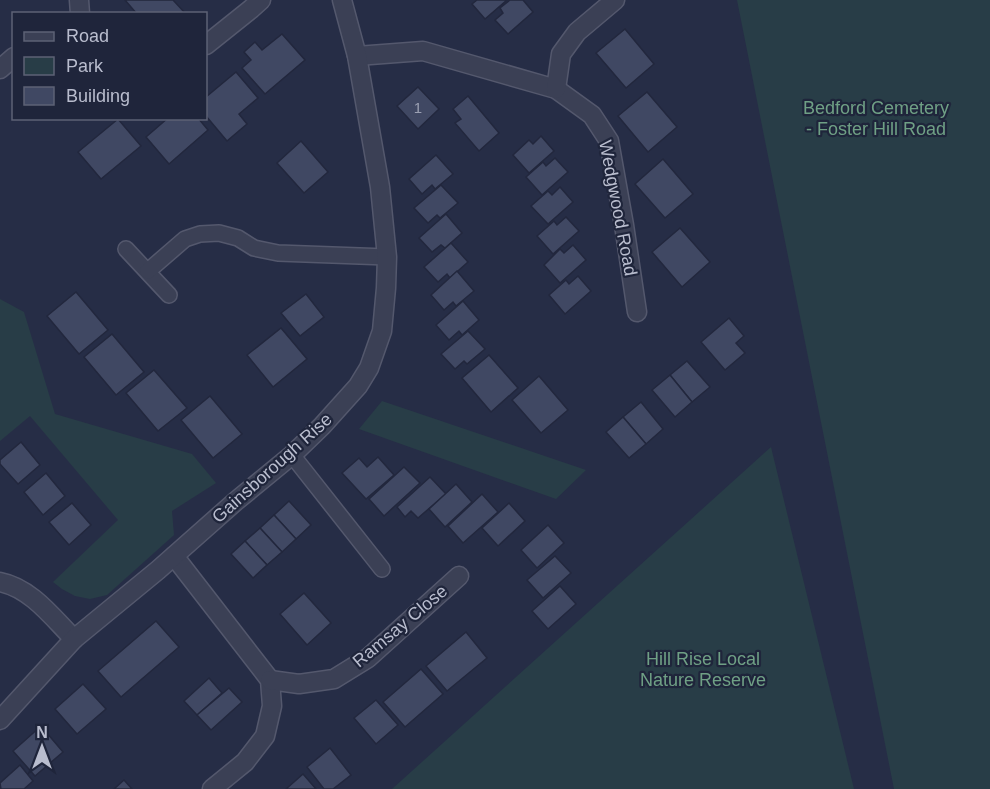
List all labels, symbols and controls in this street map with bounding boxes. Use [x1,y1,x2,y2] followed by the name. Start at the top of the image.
[12,12,207,120] legend
[66,26,109,46] text: Road
[66,56,104,76] text: Park
[66,86,130,106] text: Building
[803,98,949,139] park label: Bedford Cemetery - Foster Hill Road
[414,99,422,116] house number: 1
[595,138,641,278] street label: Wedgwood Road
[208,409,336,527] street label: Gainsborough Rise
[349,581,451,671] street label: Ramsay Close
[640,649,766,690] park label: Hill Rise Local Nature Reserve
[12,717,72,777] north arrow
[36,724,48,741] text: N

